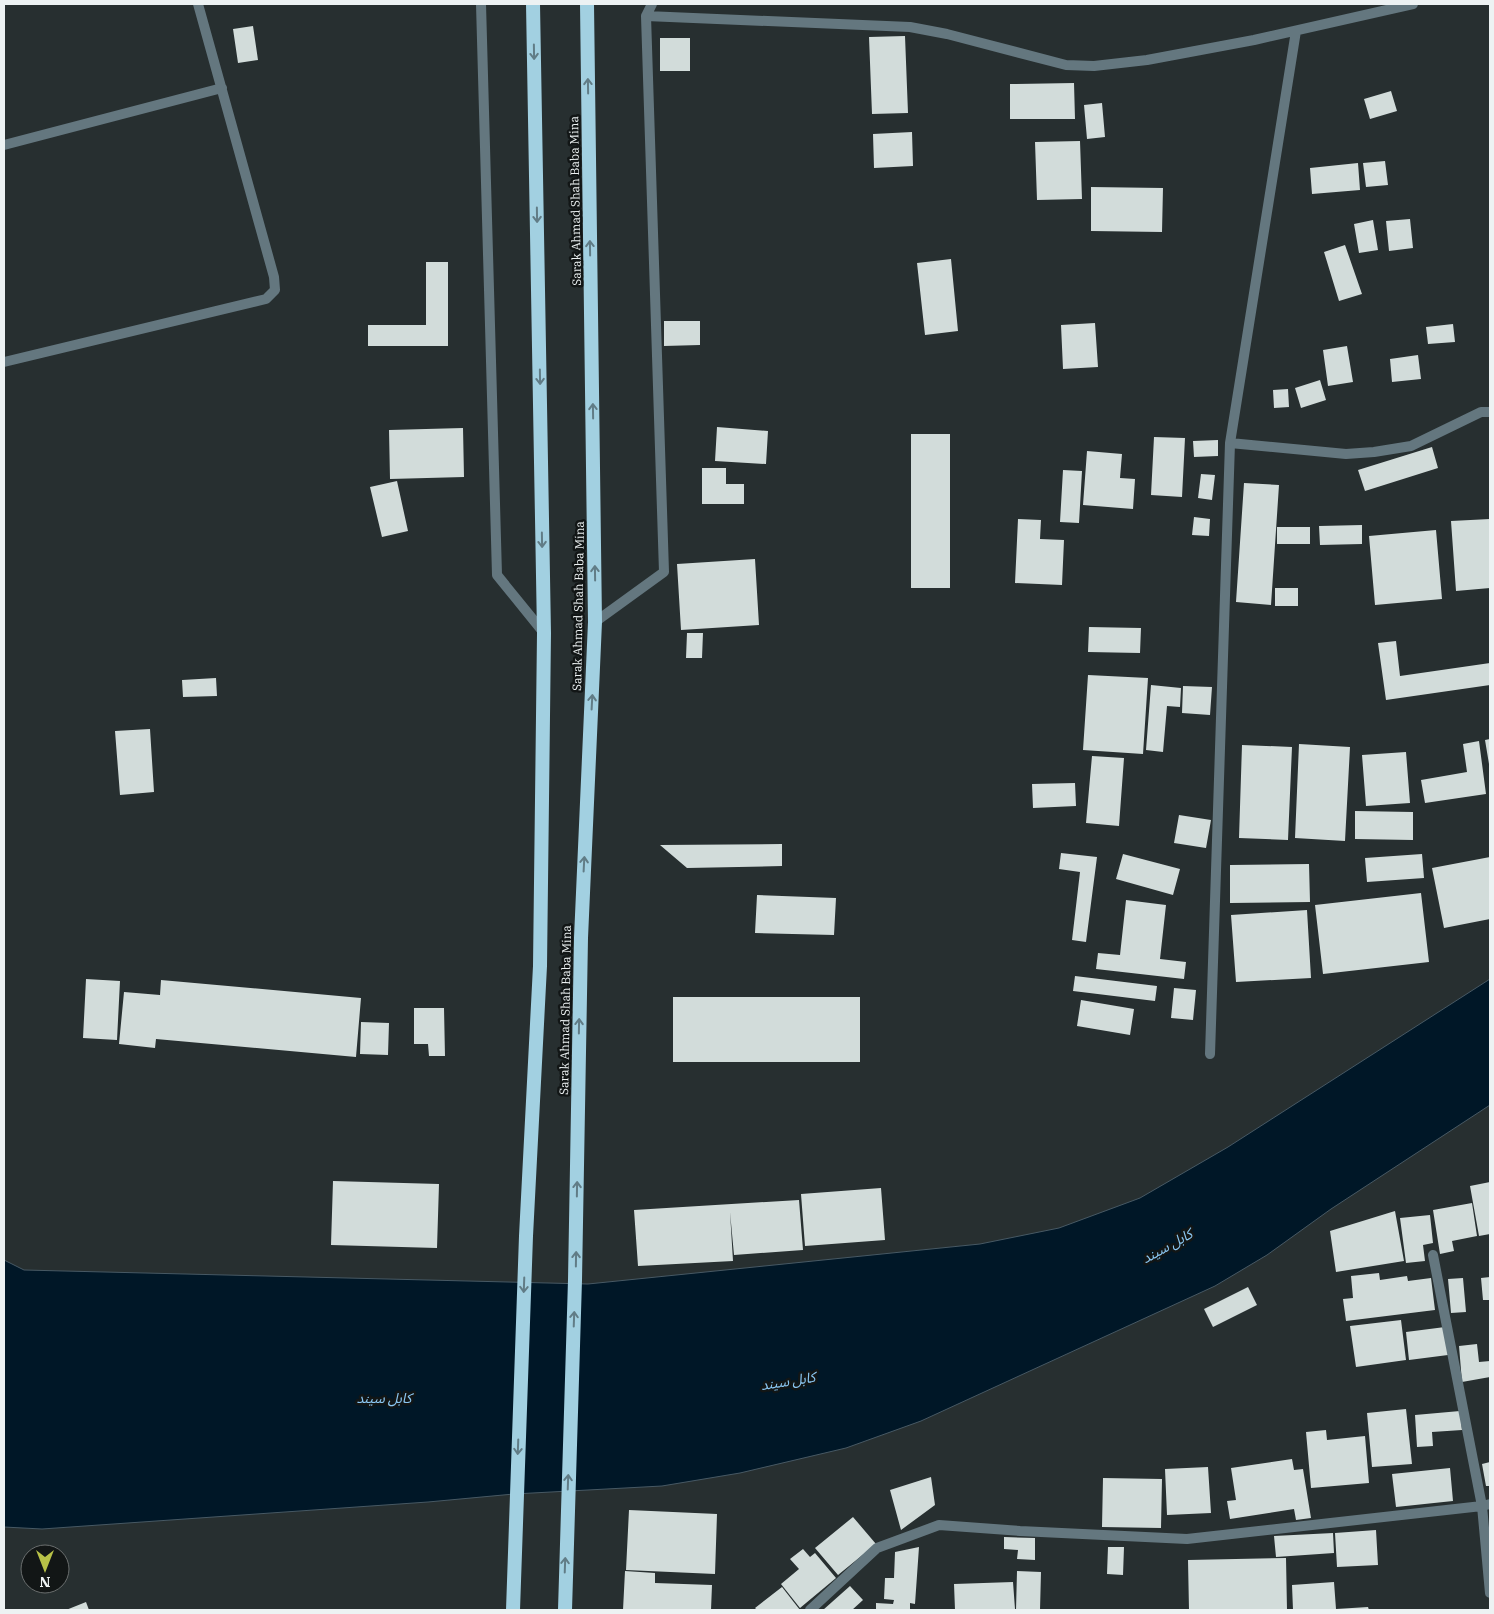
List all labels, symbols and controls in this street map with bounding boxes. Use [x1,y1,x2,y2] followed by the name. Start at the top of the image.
[529,44,539,60] one-way arrow
[583,78,593,94] one-way arrow
[566,115,584,286] street label: Sarak Ahmad Shah Baba Mina
[532,206,542,223] one-way arrow
[586,241,595,257] one-way arrow
[535,369,544,385] one-way arrow
[588,403,597,419] one-way arrow
[569,520,587,691] street label: Sarak Ahmad Shah Baba Mina
[537,532,547,548] one-way arrow
[590,566,599,582] one-way arrow
[587,694,596,710] one-way arrow
[579,856,589,872] one-way arrow
[556,924,574,1095] street label: Sarak Ahmad Shah Baba Mina
[574,1019,584,1035] one-way arrow
[572,1181,582,1198] one-way arrow
[1138,1223,1198,1267] water label: کابل سيند
[571,1251,580,1267] one-way arrow
[520,1276,529,1292] one-way arrow
[569,1311,578,1327] one-way arrow
[759,1367,820,1394] water label: کابل سيند
[356,1389,415,1407] water label: کابل سيند
[514,1439,523,1455] one-way arrow
[563,1474,573,1490] one-way arrow
[20,1544,70,1594] north arrow
[560,1557,570,1574] one-way arrow
[39,1573,51,1591] text: N

